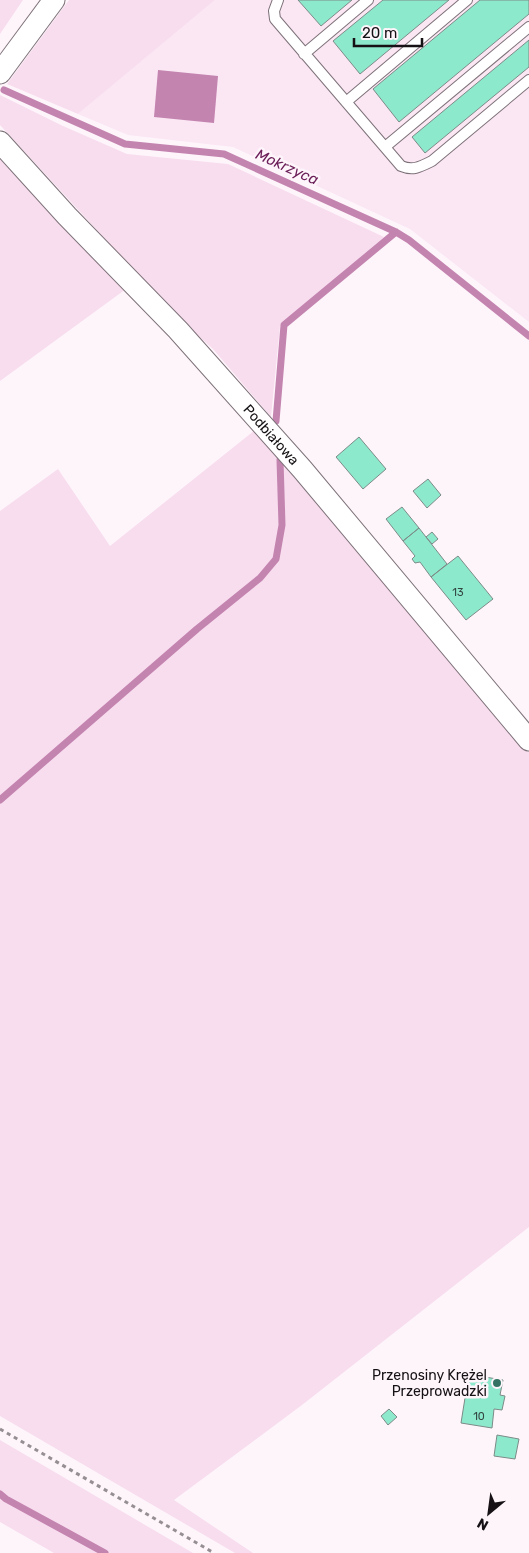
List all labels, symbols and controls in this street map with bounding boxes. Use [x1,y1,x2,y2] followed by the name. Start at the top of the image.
[354,15,422,47] scale bar
[362,24,397,42] text: 20 m
[253,145,321,189] water label: Mokrzyca
[240,401,303,468] street label: Podbiałowa
[452,586,464,599] house number: 13
[372,1367,487,1400] place label: Przenosiny Krężel Przeprowadzki
[491,1377,503,1389] marker: Przenosiny Krężel Przeprowadzki
[473,1410,485,1423] house number: 10
[464,1488,514,1538] north arrow
[474,1514,491,1534] text: N

